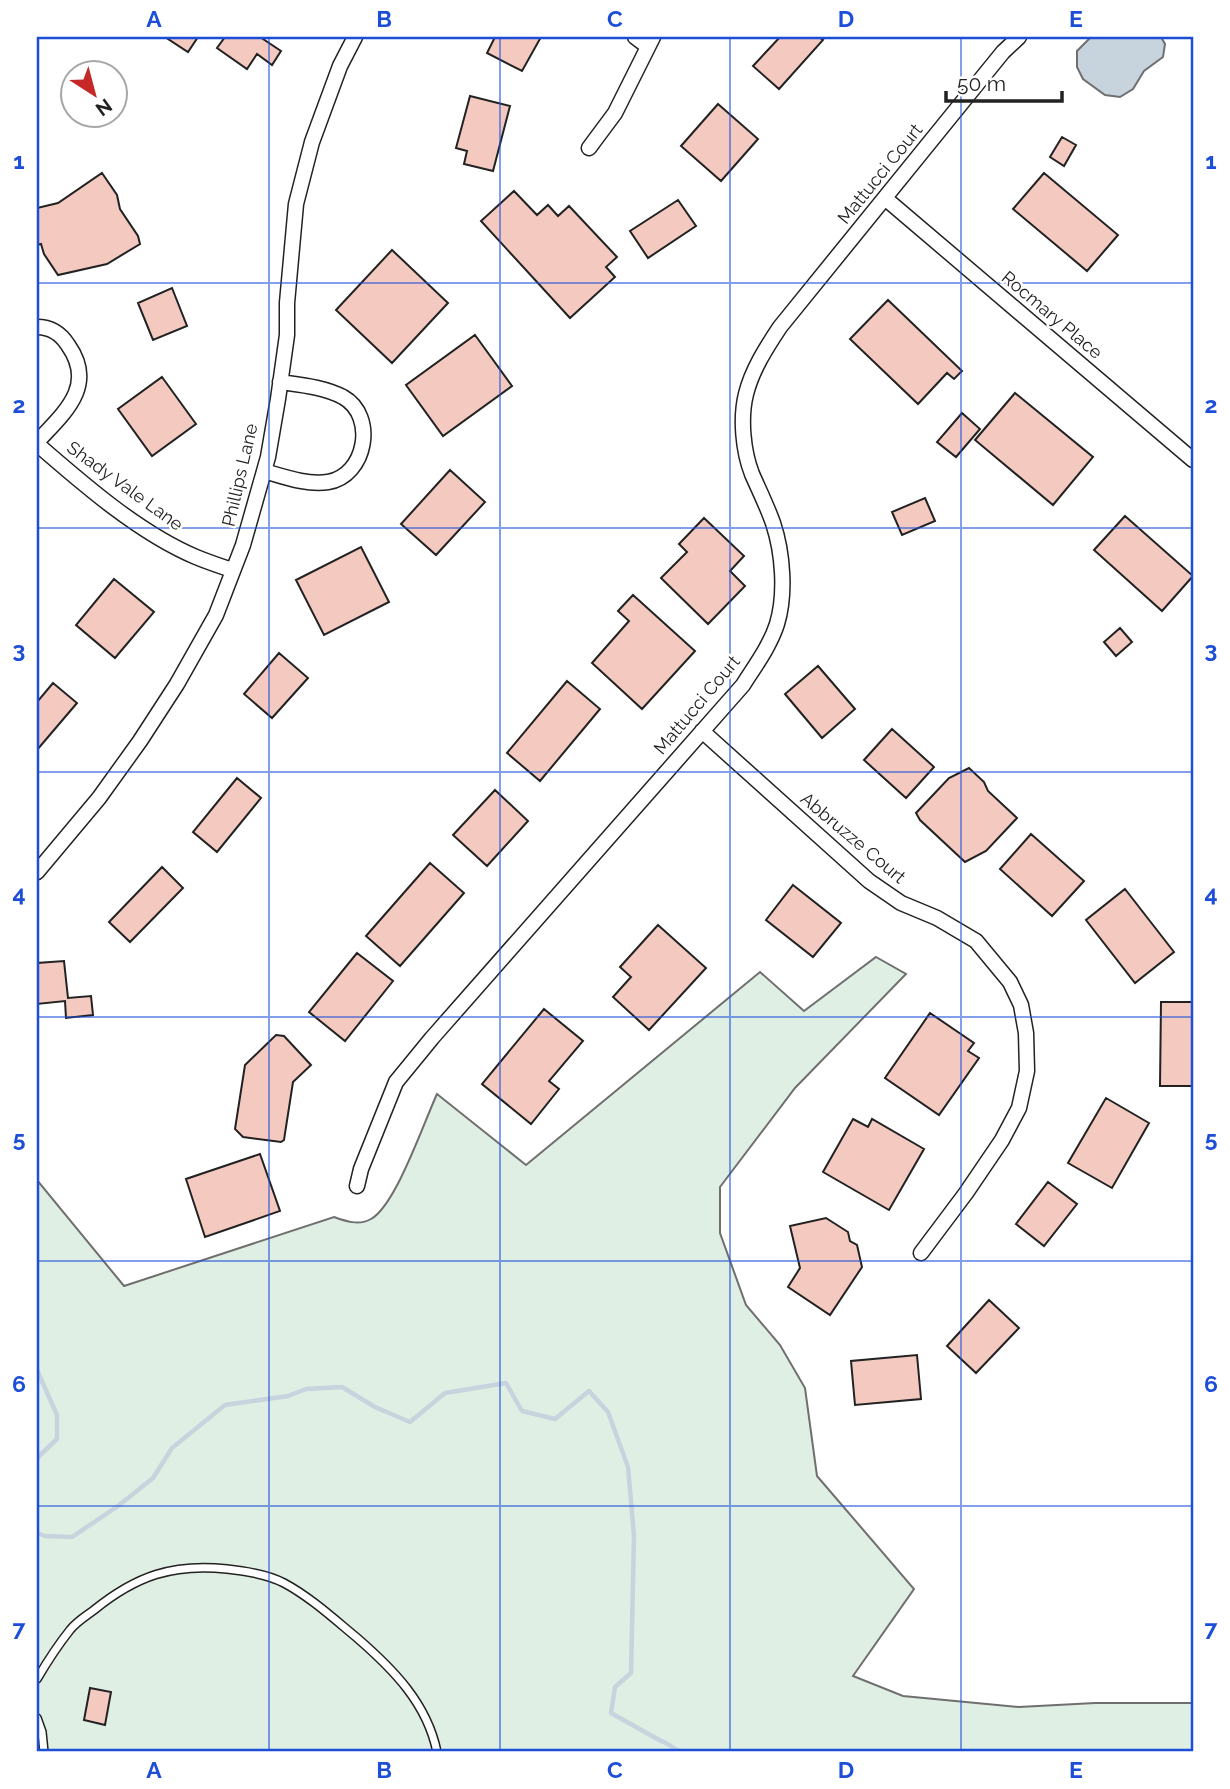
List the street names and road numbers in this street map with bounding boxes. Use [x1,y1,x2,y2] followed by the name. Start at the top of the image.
[833,119,926,228] street label: Mattucci Court
[998,266,1107,363] street label: Rocmary Place
[217,421,262,528] street label: Phillips Lane
[63,436,188,535] street label: Shady Vale Lane
[649,651,744,758] street label: Mattucci Court
[797,788,910,887] street label: Abbruzze Court

